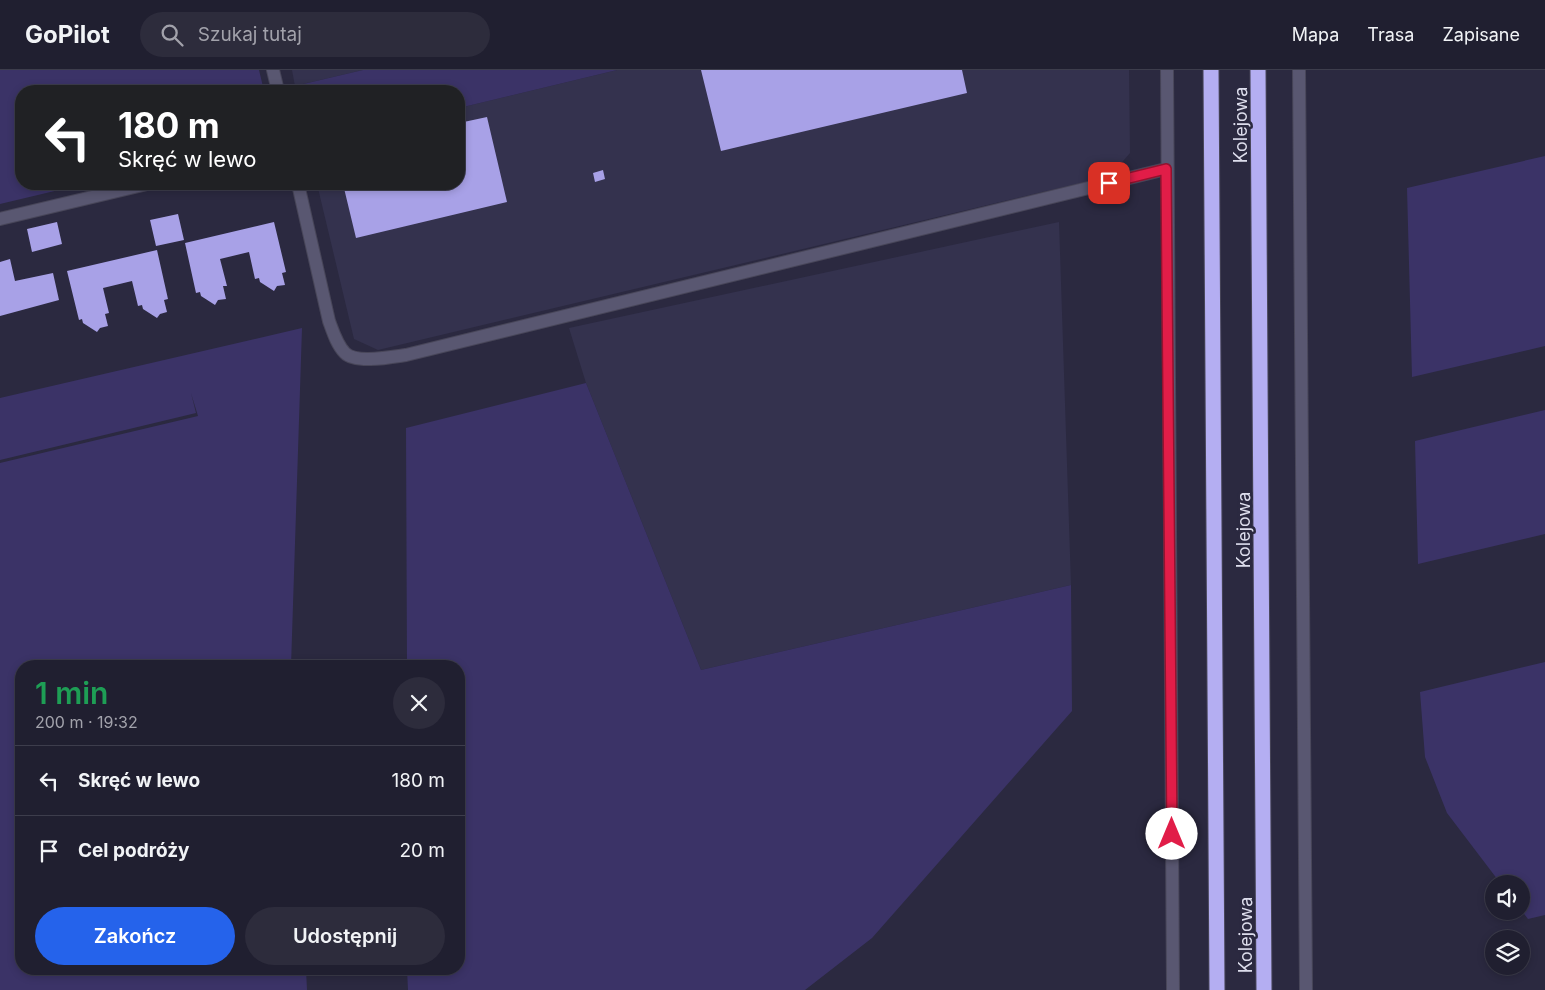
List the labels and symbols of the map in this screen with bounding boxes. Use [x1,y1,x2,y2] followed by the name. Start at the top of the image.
[1230,87,1251,163] street label: Kolejowa
[1088,162,1130,204] pin
[1233,492,1254,568] street label: Kolejowa
[1145,807,1197,859] position arrow
[1235,897,1256,973] street label: Kolejowa

